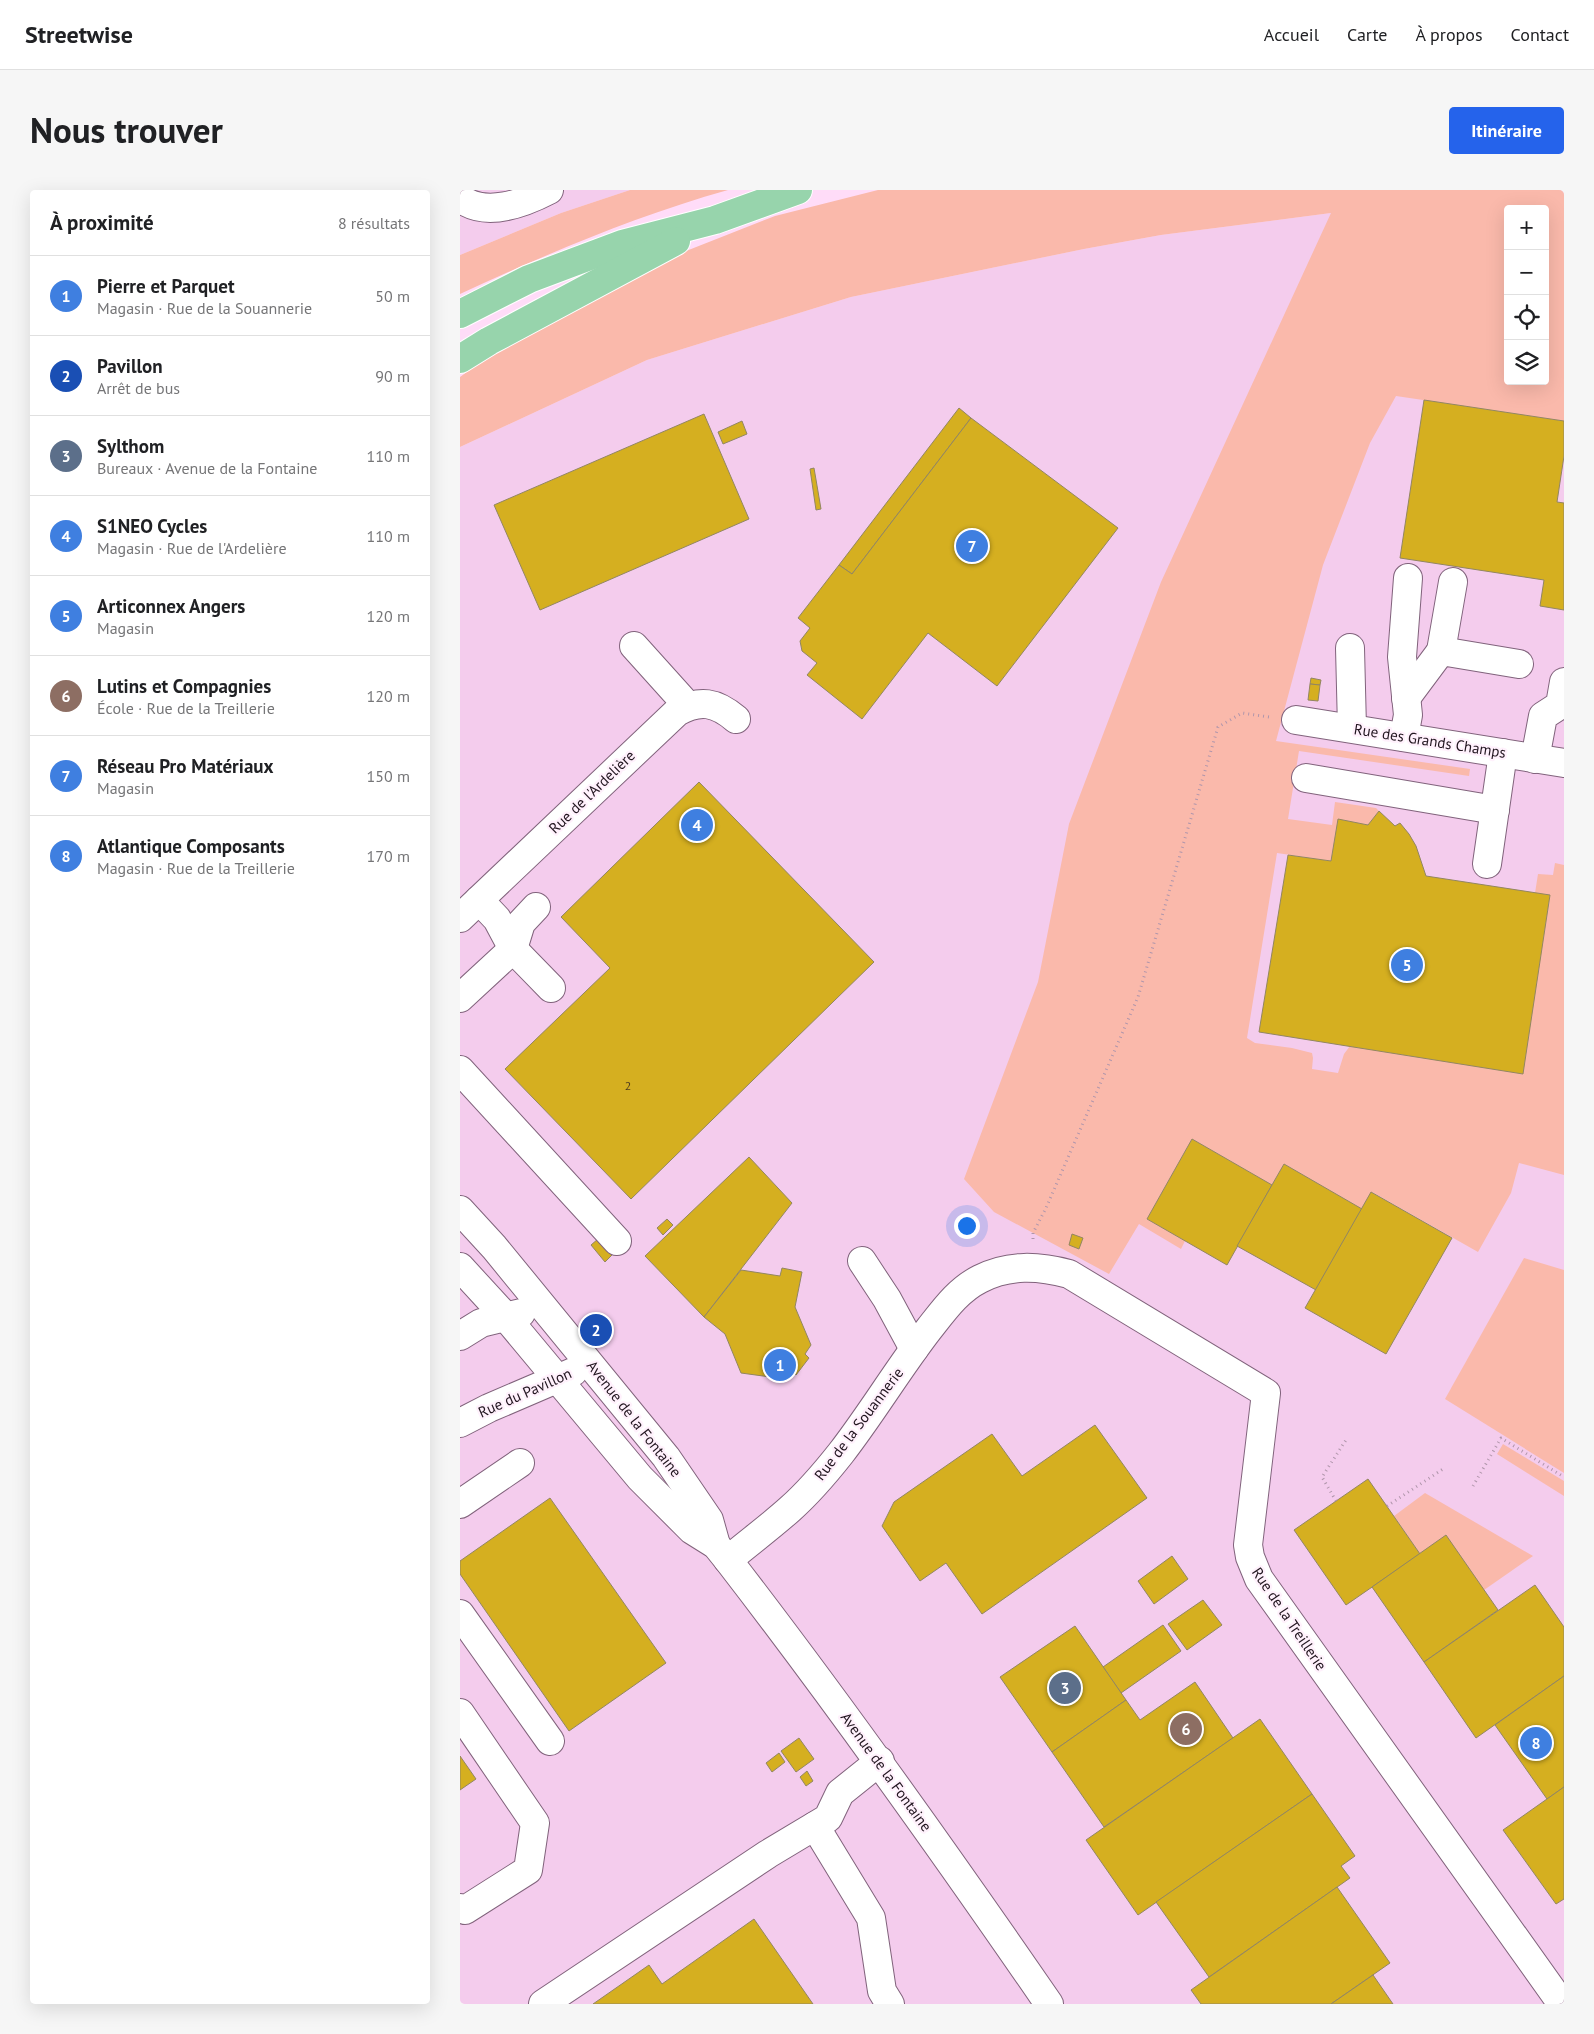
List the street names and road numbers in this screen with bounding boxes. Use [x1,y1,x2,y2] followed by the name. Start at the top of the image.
[1353,719,1507,762] street label: Rue des Grands Champs
[545,746,639,837] street label: Rue de l'Ardelière
[583,1357,686,1481] street label: Avenue de la Fontaine
[475,1363,574,1422] street label: Rue du Pavillon
[810,1364,907,1484] street label: Rue de la Souannerie
[1248,1564,1331,1674] street label: Rue de la Treillerie
[837,1708,936,1835] street label: Avenue de la Fontaine

